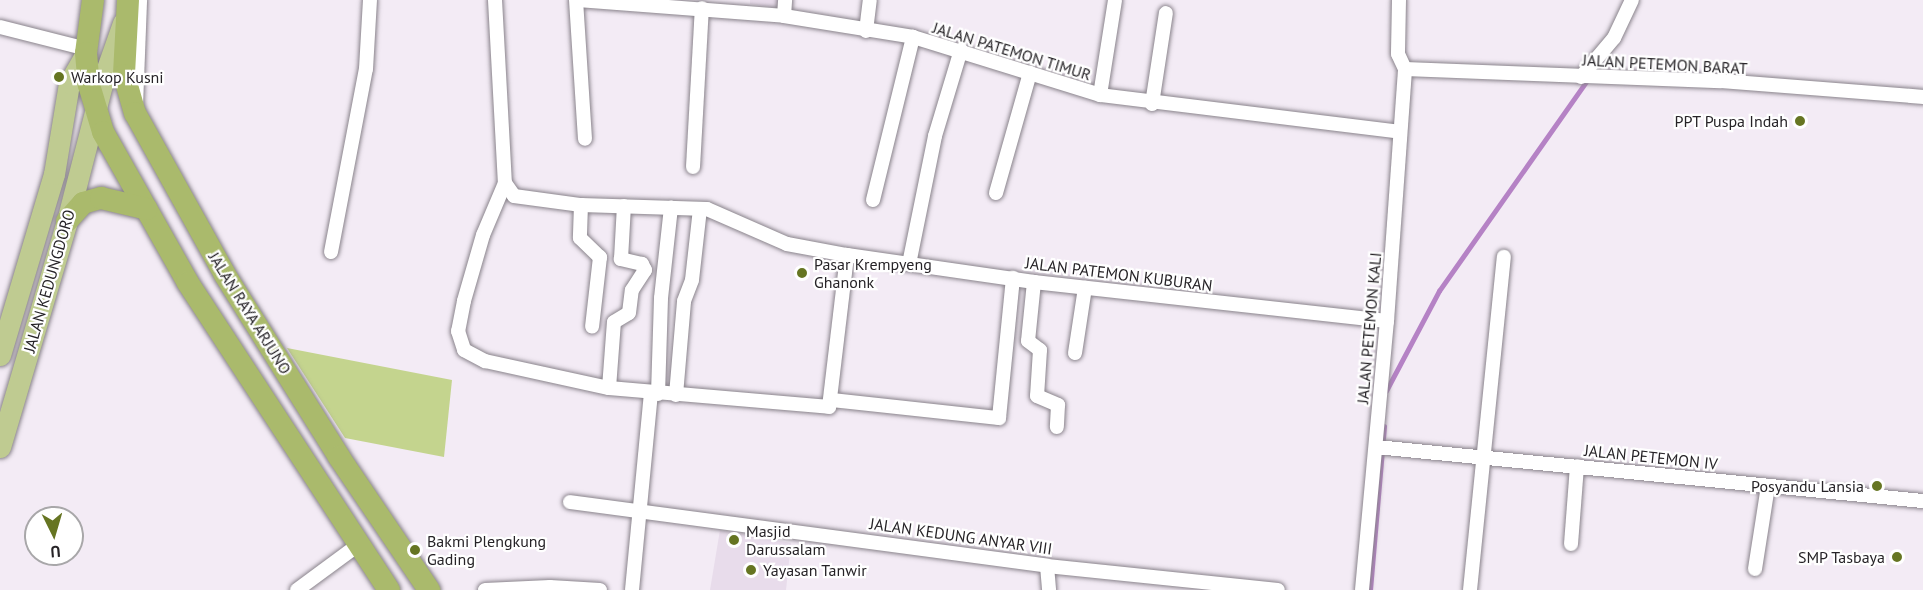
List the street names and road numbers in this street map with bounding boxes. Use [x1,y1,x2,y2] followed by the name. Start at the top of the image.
[930,18,1094,84] street label: JALAN PATEMON TIMUR
[1582,50,1748,78] street label: JALAN PETEMON BARAT
[19,207,79,355] street label: JALAN KEDUNGDORO
[204,248,296,378] street label: JALAN RAYA ARJUNO
[1353,251,1385,405] street label: JALAN PETEMON KALI
[1024,253,1214,295] street label: JALAN PATEMON KUBURAN
[1583,440,1719,474] street label: JALAN PETEMON IV
[868,514,1054,558] street label: JALAN KEDUNG ANYAR VIII

